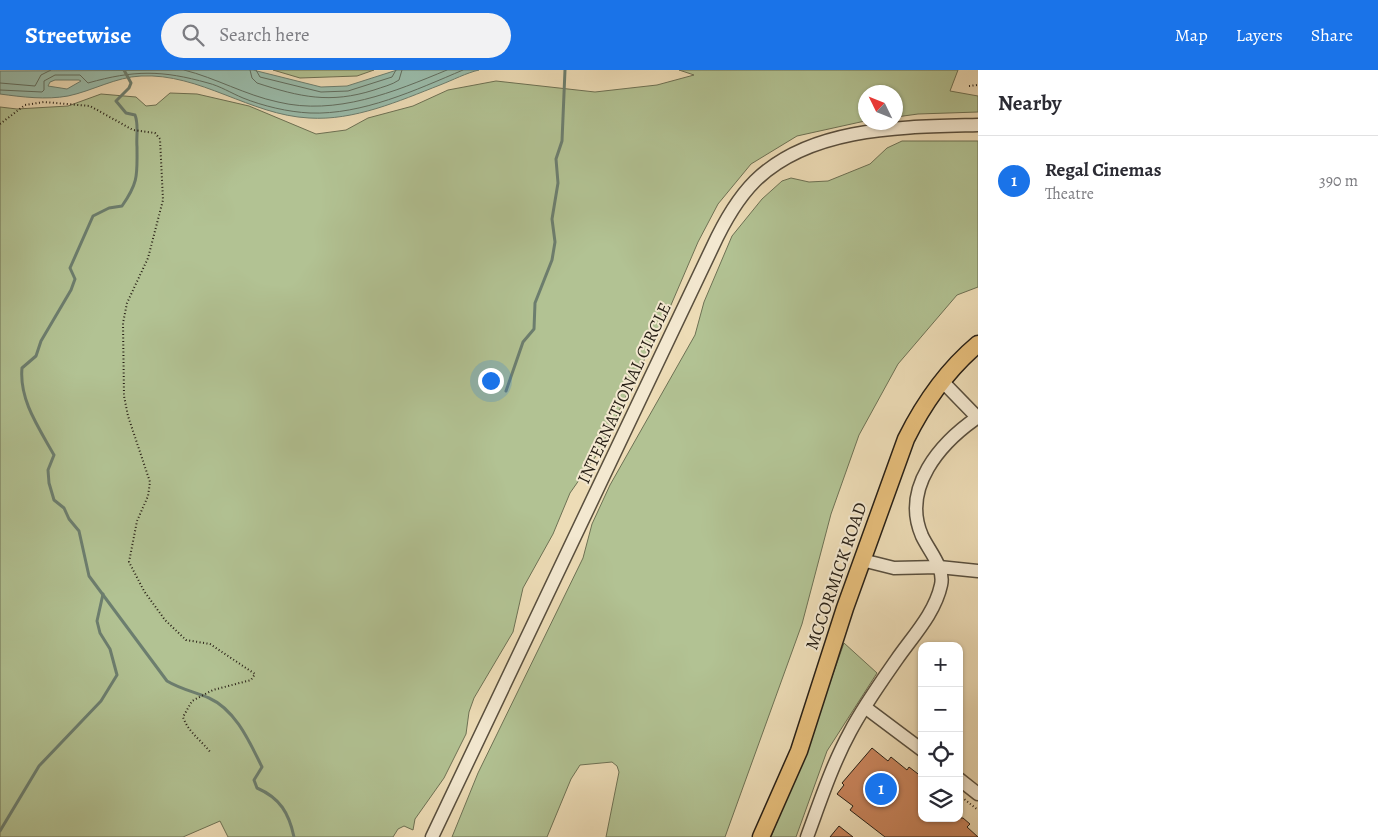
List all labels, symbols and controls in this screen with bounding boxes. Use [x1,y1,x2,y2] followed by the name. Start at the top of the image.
[161,13,511,58] search box
[25,19,131,51] text: Streetwise
[179,21,207,49] icon: search
[219,22,310,48] text: Search here
[1175,23,1208,47] text: Map
[1236,23,1283,47] text: Layers
[1311,23,1353,47] text: Share
[858,85,903,130] north arrow
[998,89,1061,117] text: Nearby
[1045,157,1161,183] text: Regal Cinemas
[1011,170,1017,192] text: 1
[1319,170,1358,192] text: 390 m
[1045,183,1094,205] text: Theatre
[571,298,677,488] street label: INTERNATIONAL CIRCLE
[478,368,504,394] your location
[799,499,873,653] street label: MCCORMICK ROAD
[918,642,963,822] map controls
[918,642,963,687] button: +
[918,687,963,732] button: −
[918,732,963,777] button: locate
[865,770,897,808] pin: 1
[918,777,963,822] button: layers

